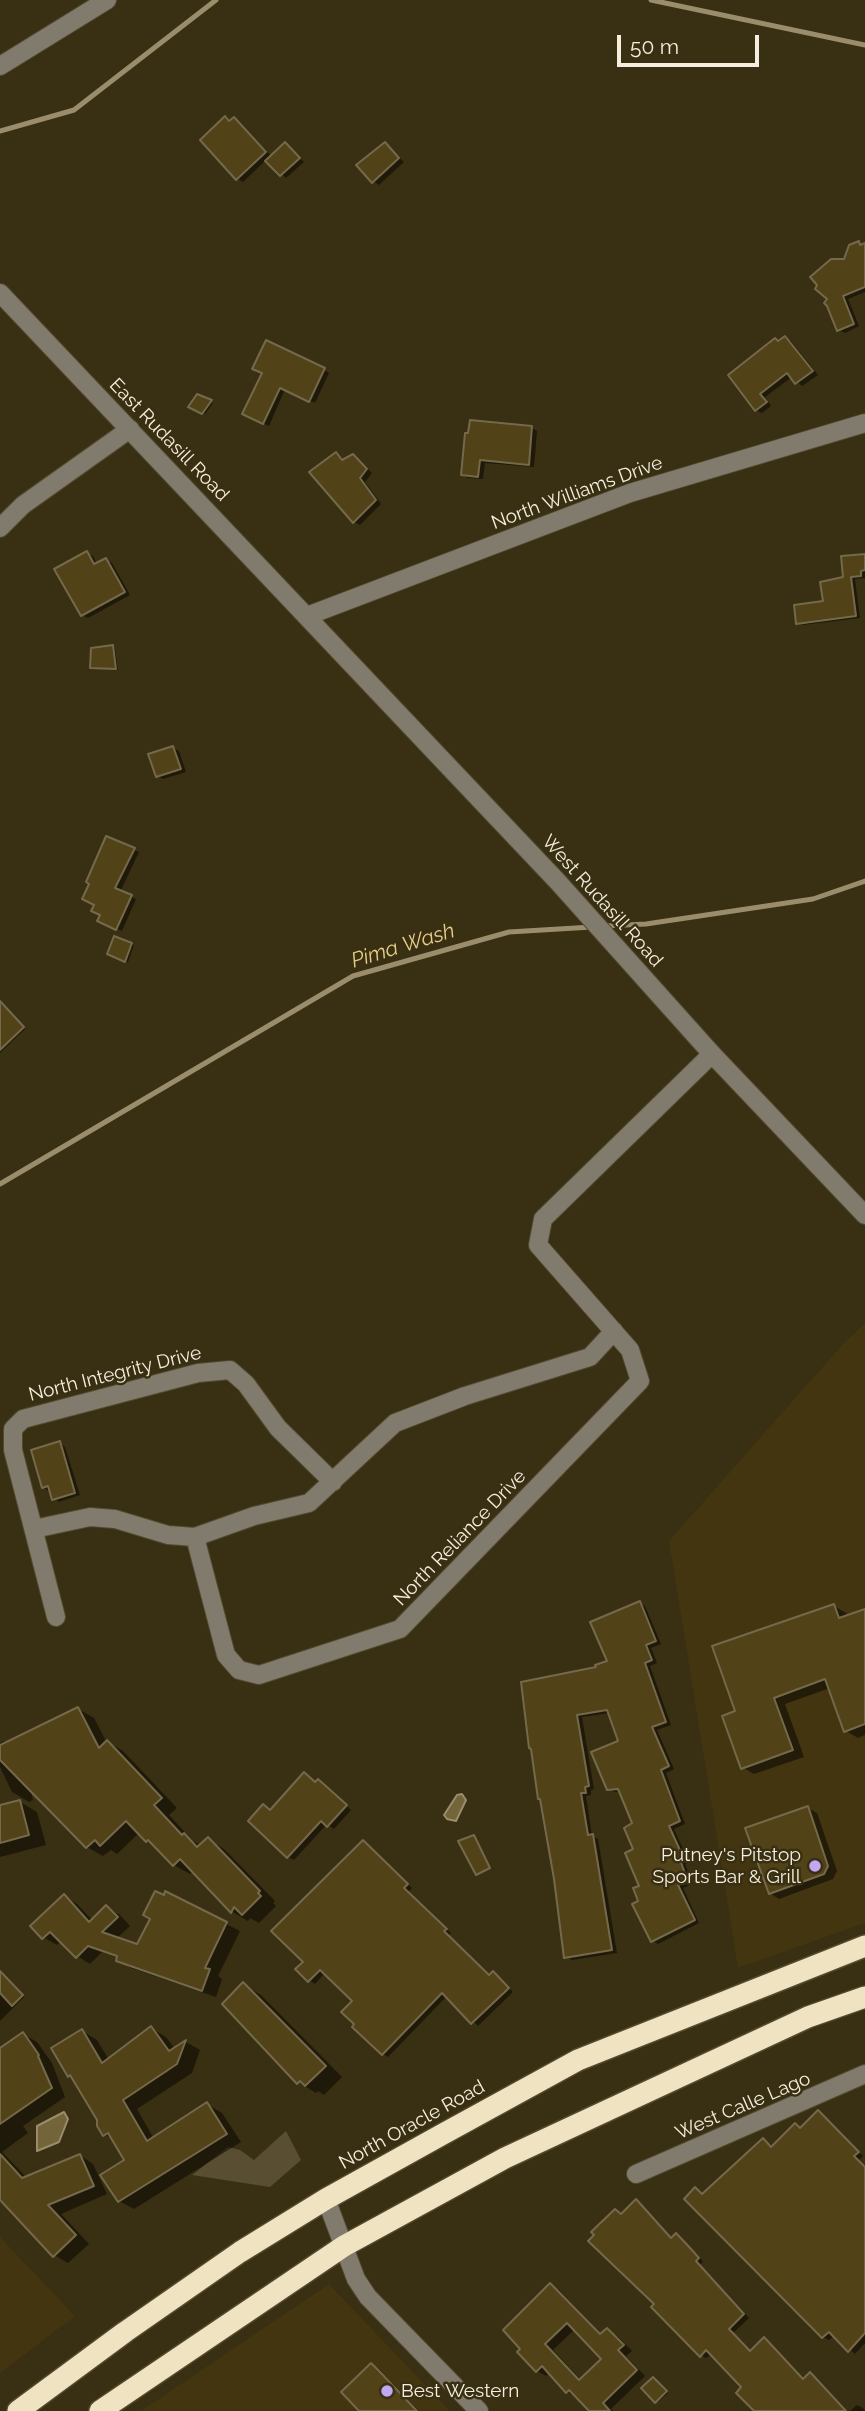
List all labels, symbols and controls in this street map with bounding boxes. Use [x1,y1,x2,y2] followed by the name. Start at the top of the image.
[620,21,762,65] scale bar
[630,34,679,59] text: 50 m
[105,374,233,506] street label: East Rudasill Road
[488,451,666,535] street label: North Williams Drive
[537,830,667,972] street label: West Rudasill Road
[348,918,458,974] water label: Pima Wash
[26,1342,204,1406] street label: North Integrity Drive
[389,1465,531,1611] street label: North Reliance Drive
[653,1844,801,1888] place label: Putney's Pitstop Sports Bar & Grill
[807,1858,823,1874] marker: Putney's Pitstop Sports Bar & Grill
[672,2067,814,2145] street label: West Calle Lago
[335,2075,489,2175] street label: North Oracle Road
[401,2380,519,2402] place label: Best Western
[379,2383,395,2399] marker: Best Western

